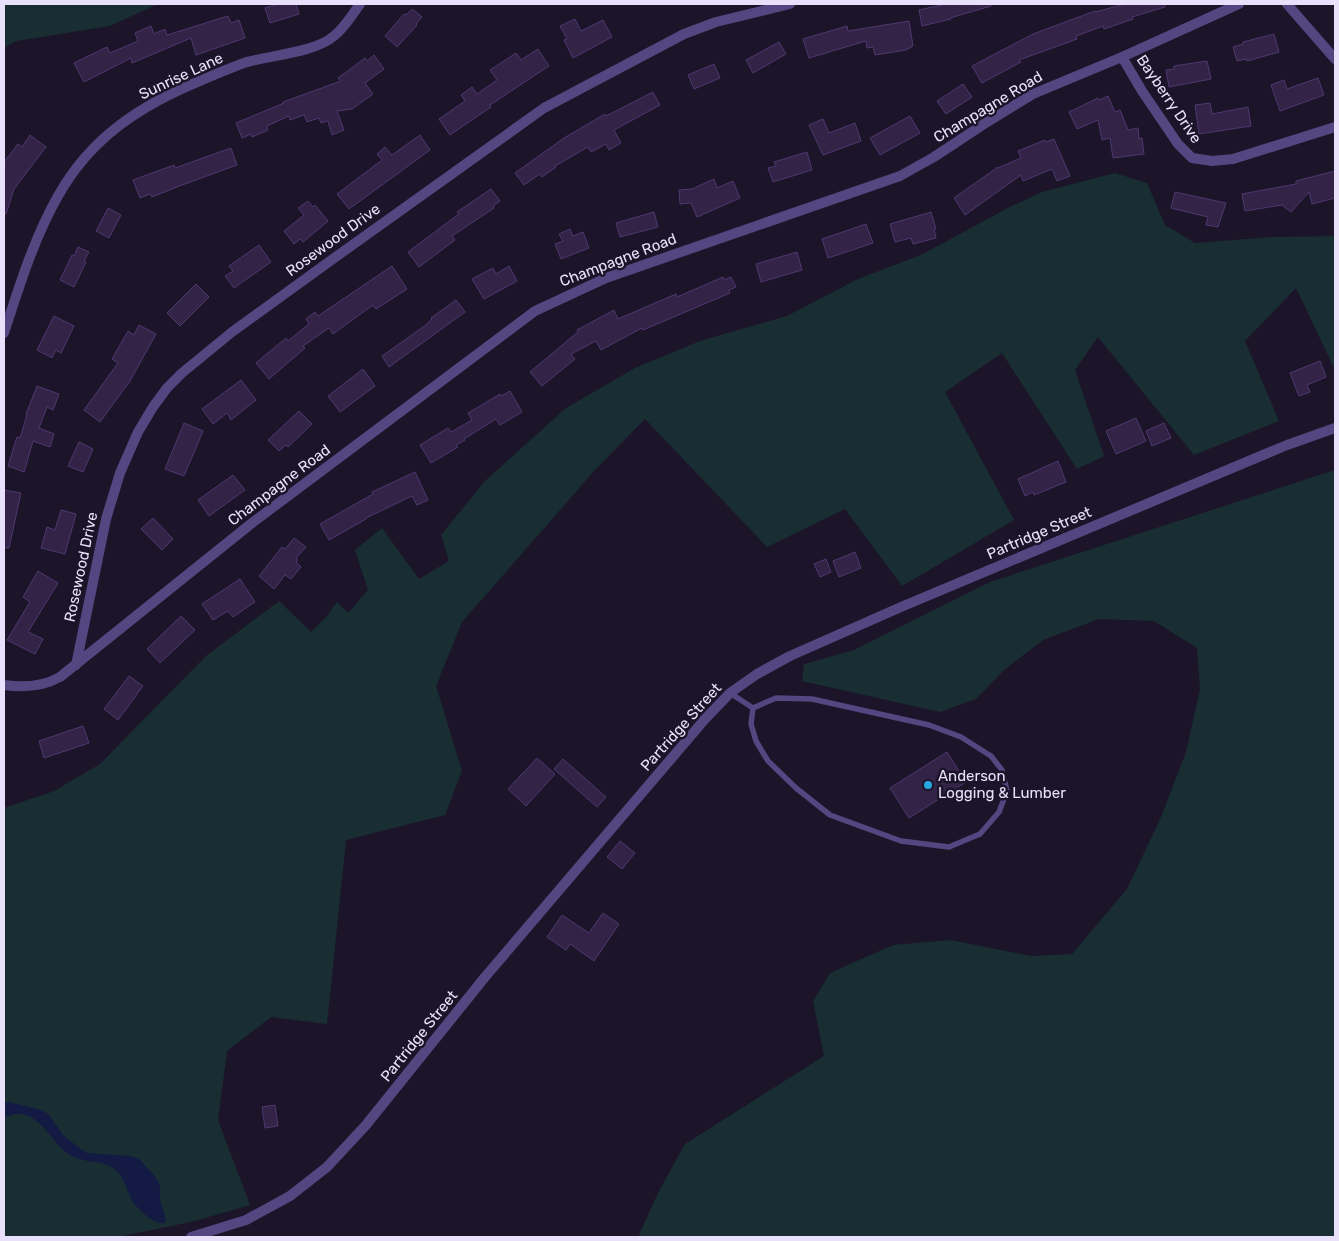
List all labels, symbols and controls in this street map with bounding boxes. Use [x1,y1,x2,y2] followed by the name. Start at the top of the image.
[136,49,226,103] street label: Sunrise Lane
[1133,51,1205,147] street label: Bayberry Drive
[930,67,1046,147] street label: Champagne Road
[282,200,384,280] street label: Rosewood Drive
[557,229,679,291] street label: Champagne Road
[224,441,334,529] street label: Champagne Road
[984,503,1094,563] street label: Partridge Street
[61,510,101,624] street label: Rosewood Drive
[637,679,725,775] street label: Partridge Street
[938,767,1066,802] place label: Anderson Logging & Lumber
[922,779,934,791] marker: Anderson Logging & Lumber
[377,987,461,1085] street label: Partridge Street

